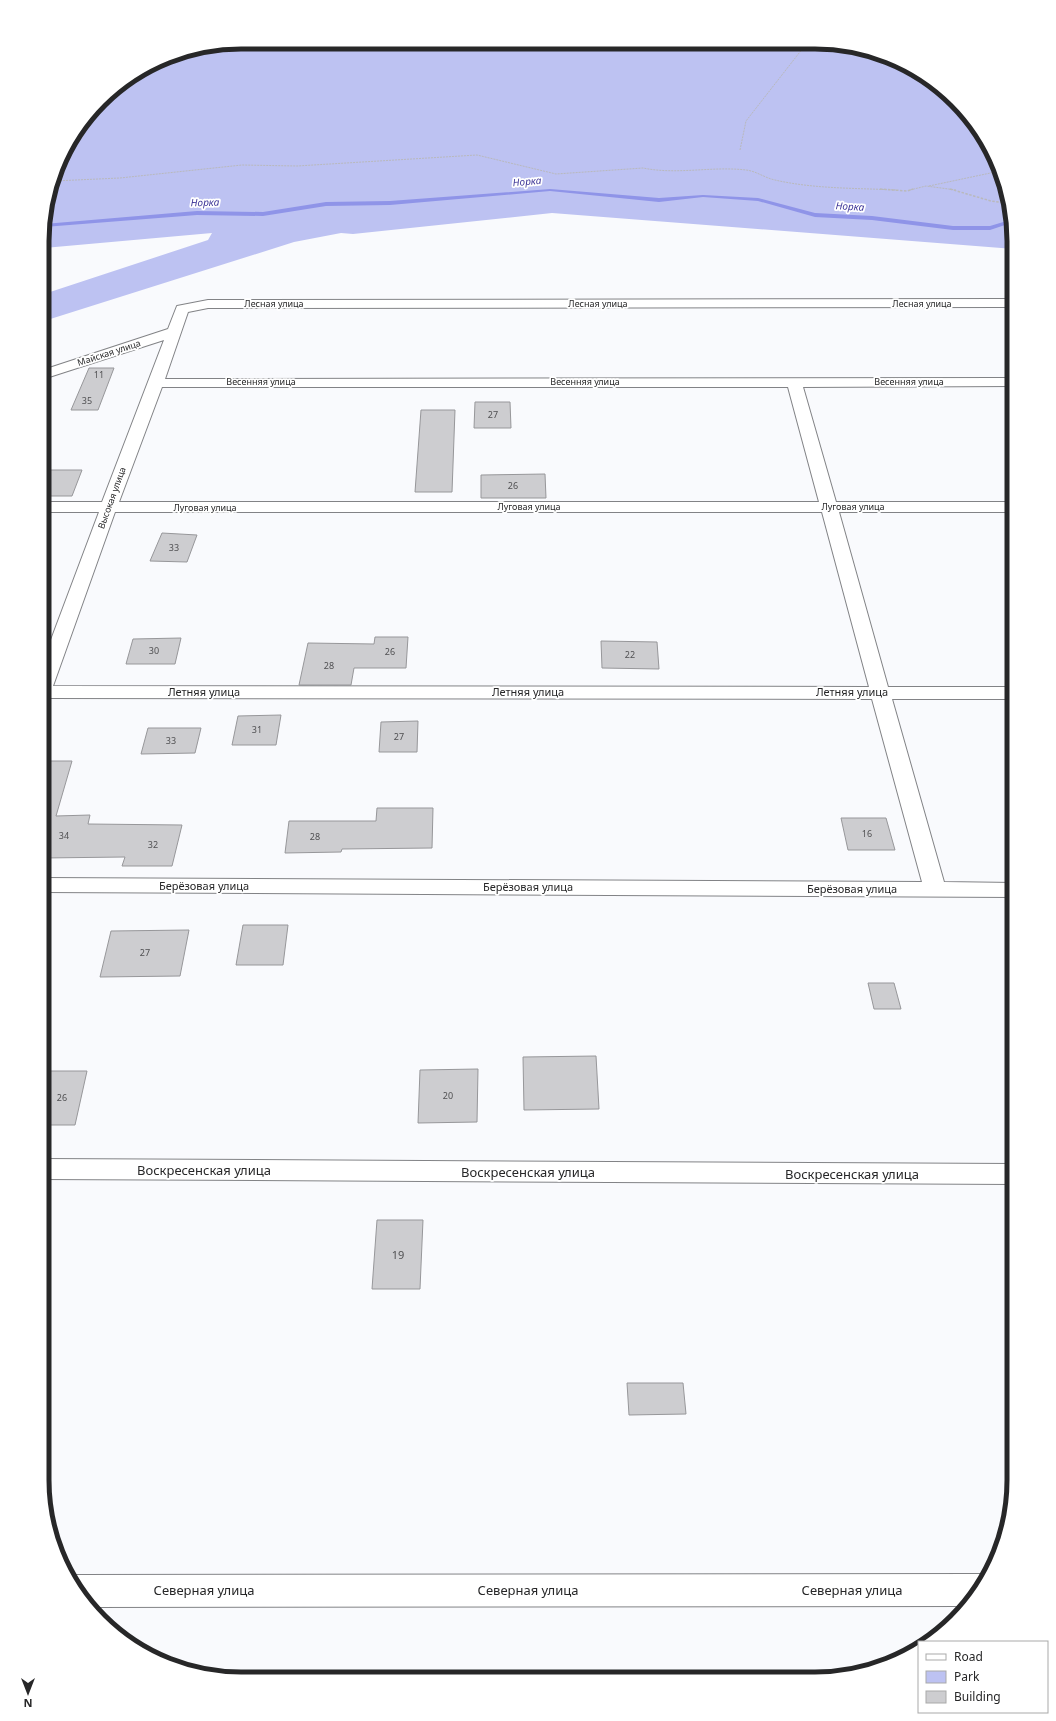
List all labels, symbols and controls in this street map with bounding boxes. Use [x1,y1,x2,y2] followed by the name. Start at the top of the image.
[512,173,542,189] water label: Норка
[191,195,220,209] water label: Норка
[835,198,865,214] water label: Норка
[244,297,304,310] street label: Лесная улица
[568,297,628,310] street label: Лесная улица
[892,297,952,310] street label: Лесная улица
[76,336,142,369] street label: Майская улица
[94,368,104,381] house number: 11
[226,375,296,388] street label: Весенняя улица
[550,375,620,388] street label: Весенняя улица
[874,375,944,388] street label: Весенняя улица
[82,394,92,407] house number: 35
[488,408,498,421] house number: 27
[94,465,129,531] street label: Высокая улица
[508,479,518,492] house number: 26
[497,500,561,513] street label: Луговая улица
[821,500,885,513] street label: Луговая улица
[173,501,237,514] street label: Луговая улица
[169,541,179,554] house number: 33
[149,644,159,657] house number: 30
[385,645,395,658] house number: 26
[625,648,635,661] house number: 22
[324,659,334,672] house number: 28
[168,684,240,699] street label: Летняя улица
[492,684,564,699] street label: Летняя улица
[816,684,888,699] street label: Летняя улица
[252,723,262,736] house number: 31
[394,730,404,743] house number: 27
[166,734,176,747] house number: 33
[862,827,872,840] house number: 16
[59,829,69,842] house number: 34
[310,830,320,843] house number: 28
[148,838,158,851] house number: 32
[159,878,249,893] street label: Берёзовая улица
[483,879,573,894] street label: Берёзовая улица
[807,881,897,896] street label: Берёзовая улица
[140,946,150,959] house number: 27
[443,1089,453,1102] house number: 20
[57,1091,67,1104] house number: 26
[137,1161,271,1179] street label: Воскресенская улица
[461,1163,595,1181] street label: Воскресенская улица
[785,1165,919,1183] street label: Воскресенская улица
[392,1247,404,1262] house number: 19
[154,1581,254,1599] street label: Северная улица
[478,1581,578,1599] street label: Северная улица
[802,1581,902,1599] street label: Северная улица
[918,1641,1048,1713] legend
[954,1648,983,1665] text: Road
[954,1668,980,1685] text: Park
[8,1673,48,1713] north arrow
[954,1688,1001,1705] text: Building
[24,1696,32,1711] text: N

